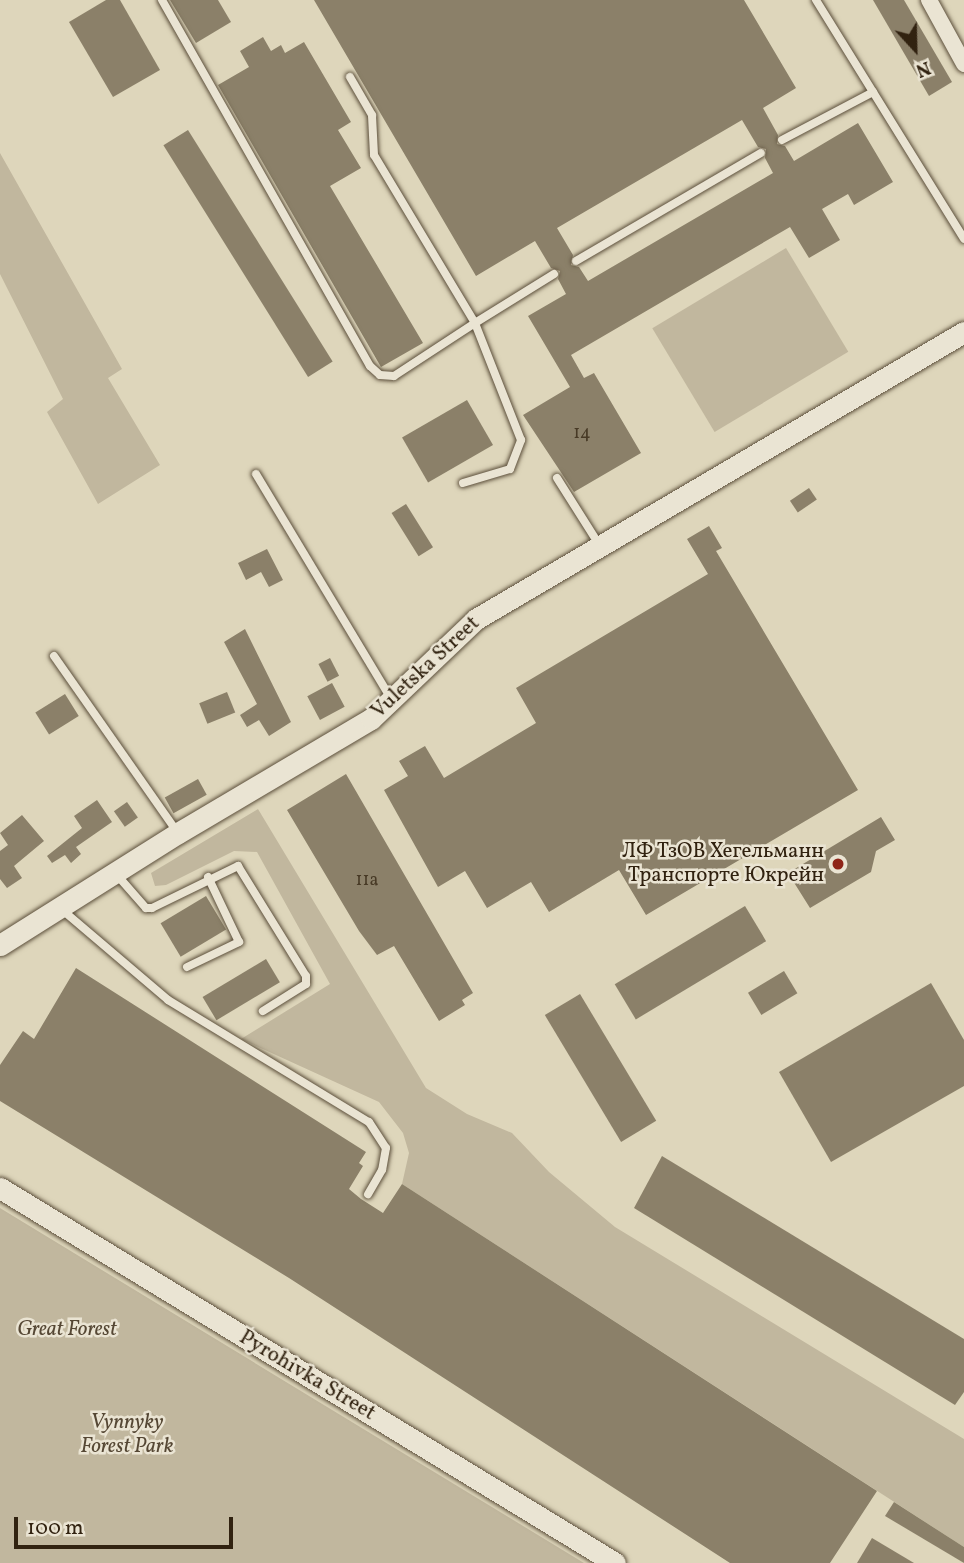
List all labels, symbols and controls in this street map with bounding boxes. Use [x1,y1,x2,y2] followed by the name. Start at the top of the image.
[880,14,950,84] north arrow
[912,54,934,83] text: N
[573,423,591,445] house number: 14
[367,611,485,725] street label: Vuletska Street
[621,839,824,889] place label: ЛФ ТзОВ Хегельманн Транспорте Юкрейн
[830,856,846,872] marker: ЛФ ТзОВ Хегельманн Транспорте Юкрейн
[356,870,378,892] house number: 11а
[17,1317,117,1343] park label: Great Forest
[234,1325,380,1427] street label: Pyrohivka Street
[81,1410,173,1460] park label: Vynnyky Forest Park
[18,1504,236,1548] scale bar
[27,1514,84,1543] text: 100 m

